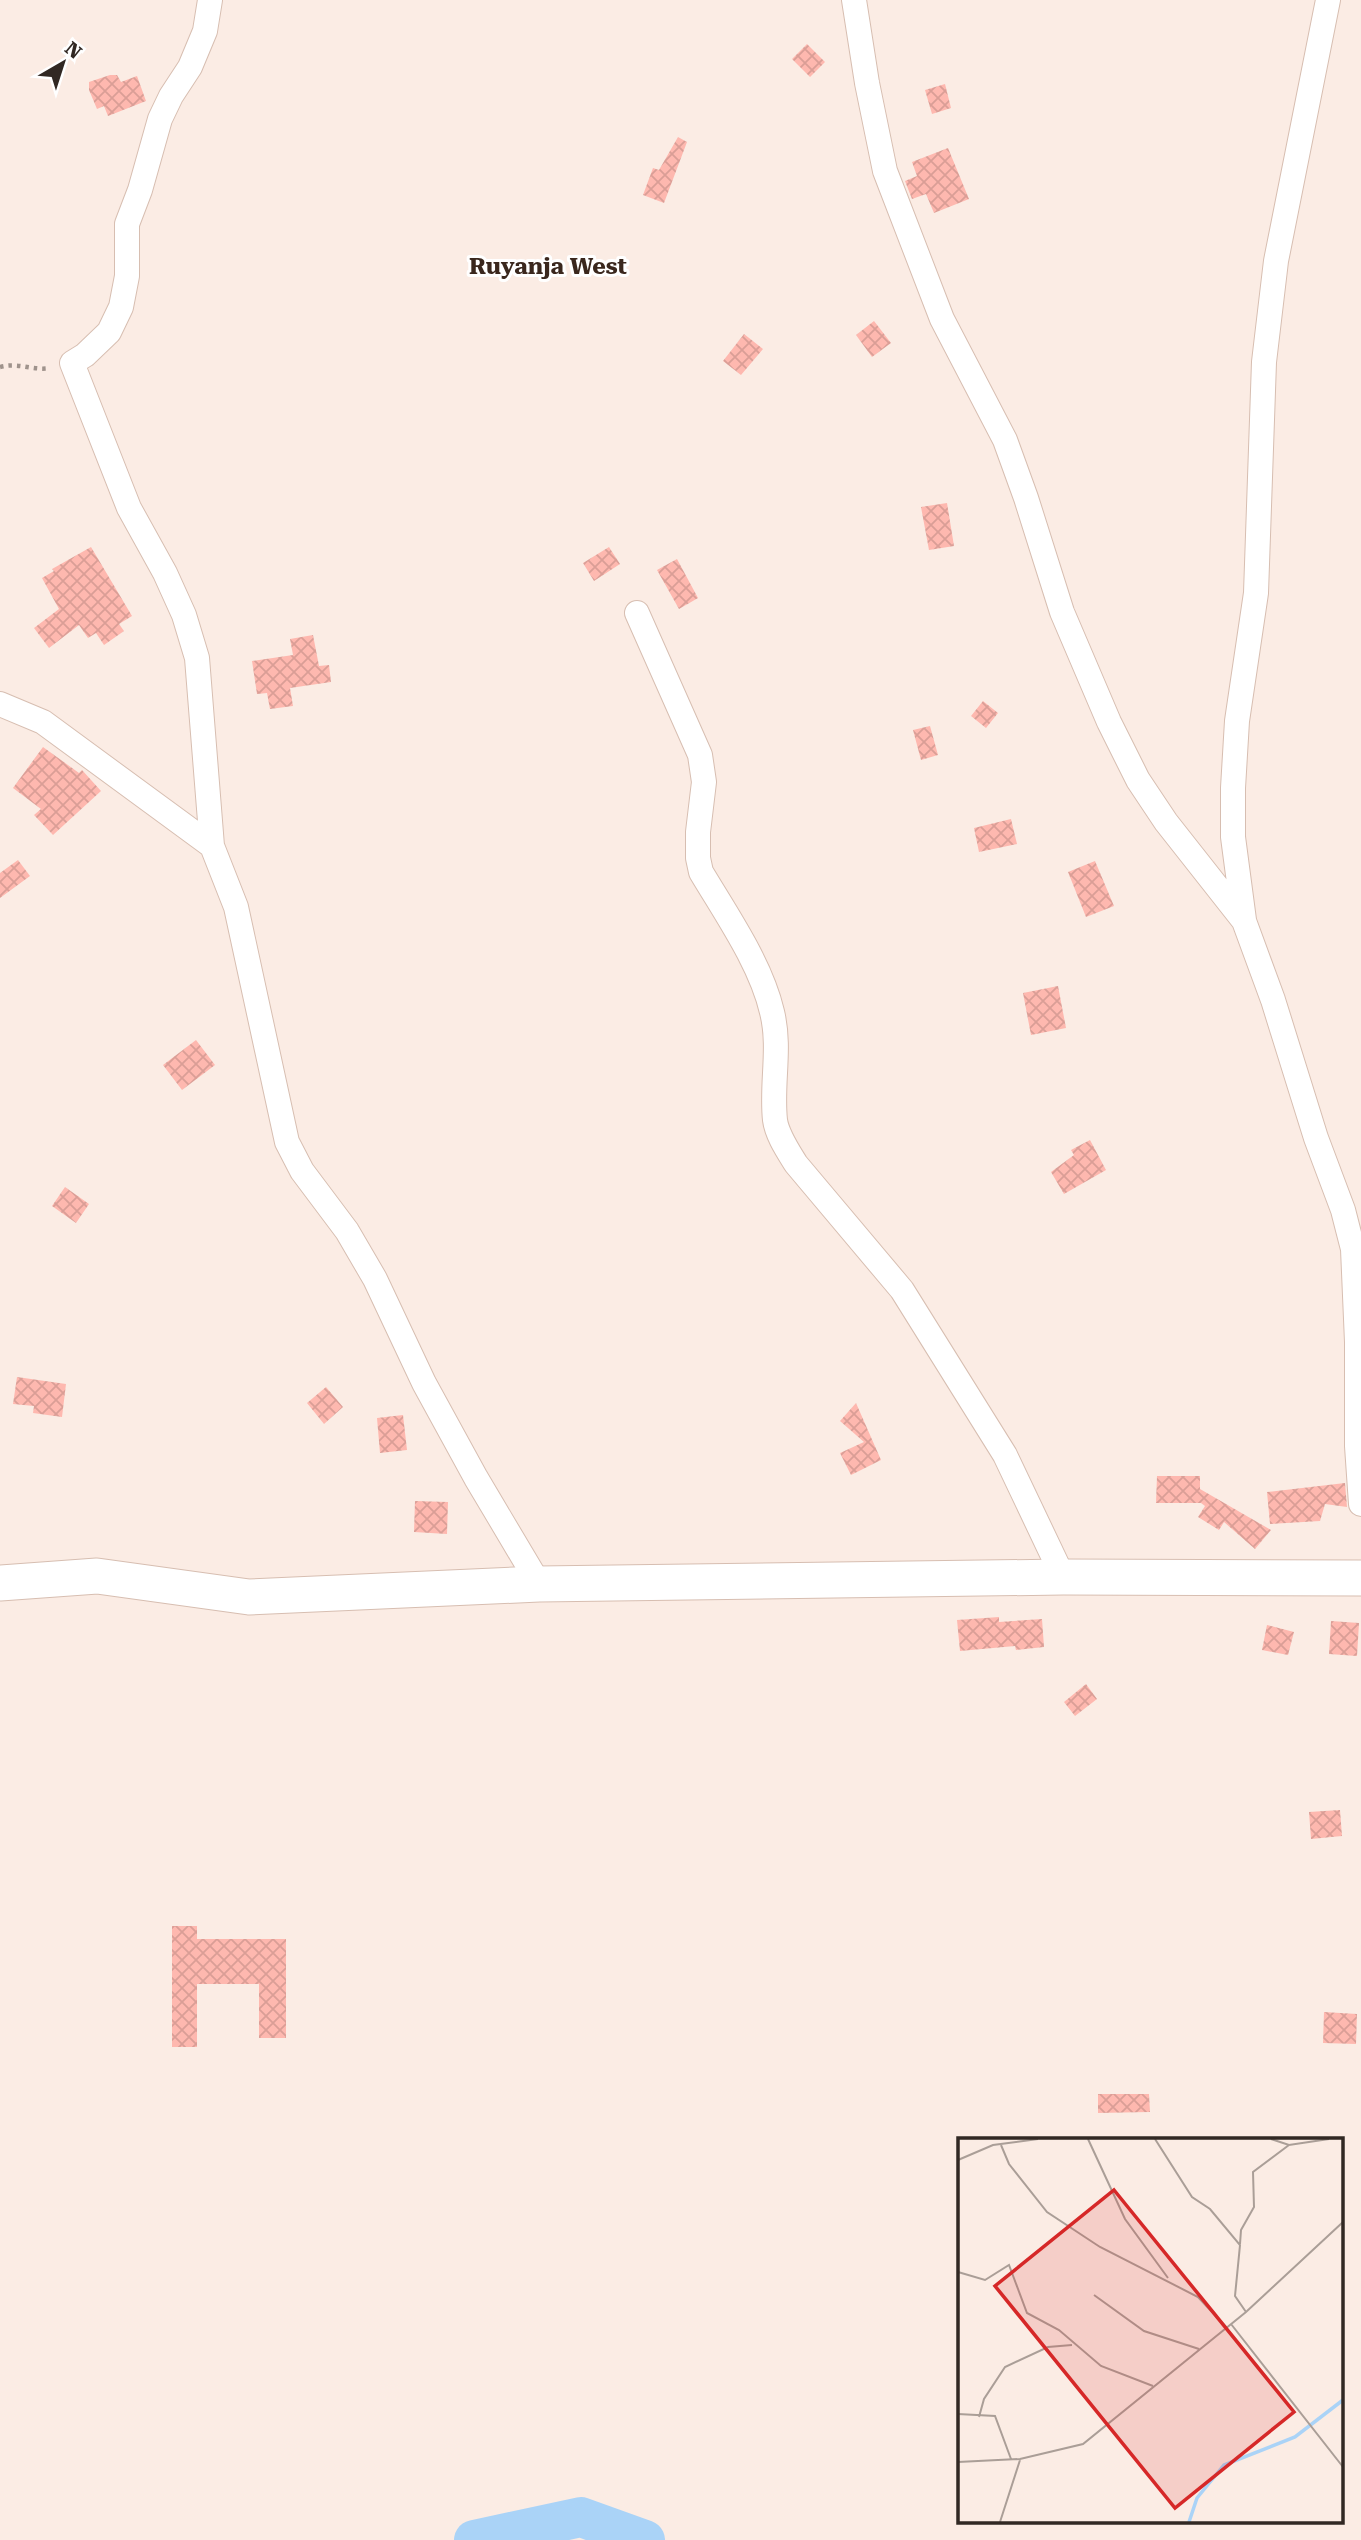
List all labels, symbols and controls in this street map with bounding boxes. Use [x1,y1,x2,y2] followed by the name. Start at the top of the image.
[28,28,98,98] north arrow
[60,37,87,64] text: N
[469,253,627,280] district label: Ruyanja West
[958,2138,1344,2522] inset map

